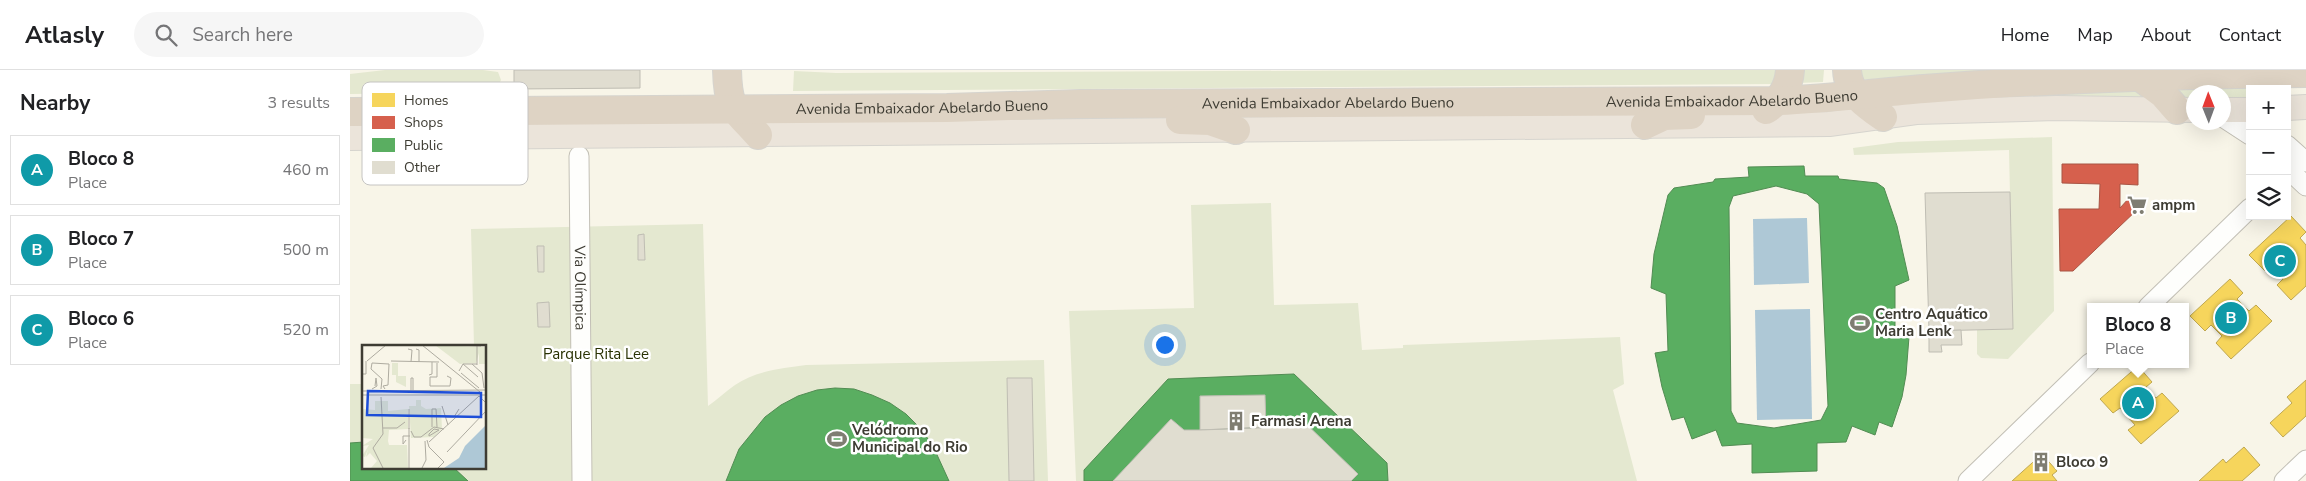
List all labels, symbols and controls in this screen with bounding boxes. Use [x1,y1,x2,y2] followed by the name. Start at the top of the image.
[134,12,484,57] search box
[25,19,104,51] text: Atlasly
[152,21,180,49] icon: search
[192,22,293,48] text: Search here
[2001,23,2049,47] text: Home
[2077,23,2113,47] text: Map
[2141,23,2191,47] text: About
[2219,23,2281,47] text: Contact
[362,82,528,185] legend
[1606,85,1859,112] street label: Avenida Embaixador Abelardo Bueno
[2186,85,2231,130] north arrow
[2246,85,2291,220] map controls
[2246,85,2291,130] button: +
[20,89,90,117] text: Nearby
[404,91,449,110] text: Homes
[268,92,330,114] text: 3 results
[1202,92,1454,113] street label: Avenida Embaixador Abelardo Bueno
[796,95,1048,119] street label: Avenida Embaixador Abelardo Bueno
[404,113,444,132] text: Shops
[2246,130,2291,175] button: −
[404,136,443,155] text: Public
[68,146,134,172] text: Bloco 8
[404,158,440,177] text: Other
[31,159,43,181] text: A
[282,159,329,181] text: 460 m
[68,172,107,194] text: Place
[2246,175,2291,220] button: layers
[2126,194,2148,216] supermarket icon: ampm
[2152,195,2196,215] place label: ampm
[68,226,134,252] text: Bloco 7
[31,239,43,261] text: B
[282,239,329,261] text: 500 m
[2264,242,2296,280] pin: C
[570,244,591,331] street label: Via Olímpica
[68,252,107,274] text: Place
[2215,299,2247,337] pin: B
[2087,303,2189,368] popup
[1875,304,1988,341] place label: Centro Aquático Maria Lenk
[68,306,134,332] text: Bloco 6
[1849,312,1871,334] sports icon: Centro Aquático Maria Lenk
[2105,312,2171,338] text: Bloco 8
[32,319,42,341] text: C
[282,319,329,341] text: 520 m
[68,332,107,354] text: Place
[1152,332,1178,358] your location
[2105,338,2144,360] text: Place
[543,344,649,364] park label: Parque Rita Lee
[362,345,486,468] inset map
[2122,384,2154,422] pin: A
[1225,410,1247,432] building icon: Farmasi Arena
[1251,411,1352,431] place label: Farmasi Arena
[851,420,968,457] place label: Velódromo Municipal do Rio
[826,428,848,450] sports icon: Velódromo Municipal do Rio
[2030,451,2052,473] building icon: Bloco 9
[2056,452,2108,472] place label: Bloco 9

